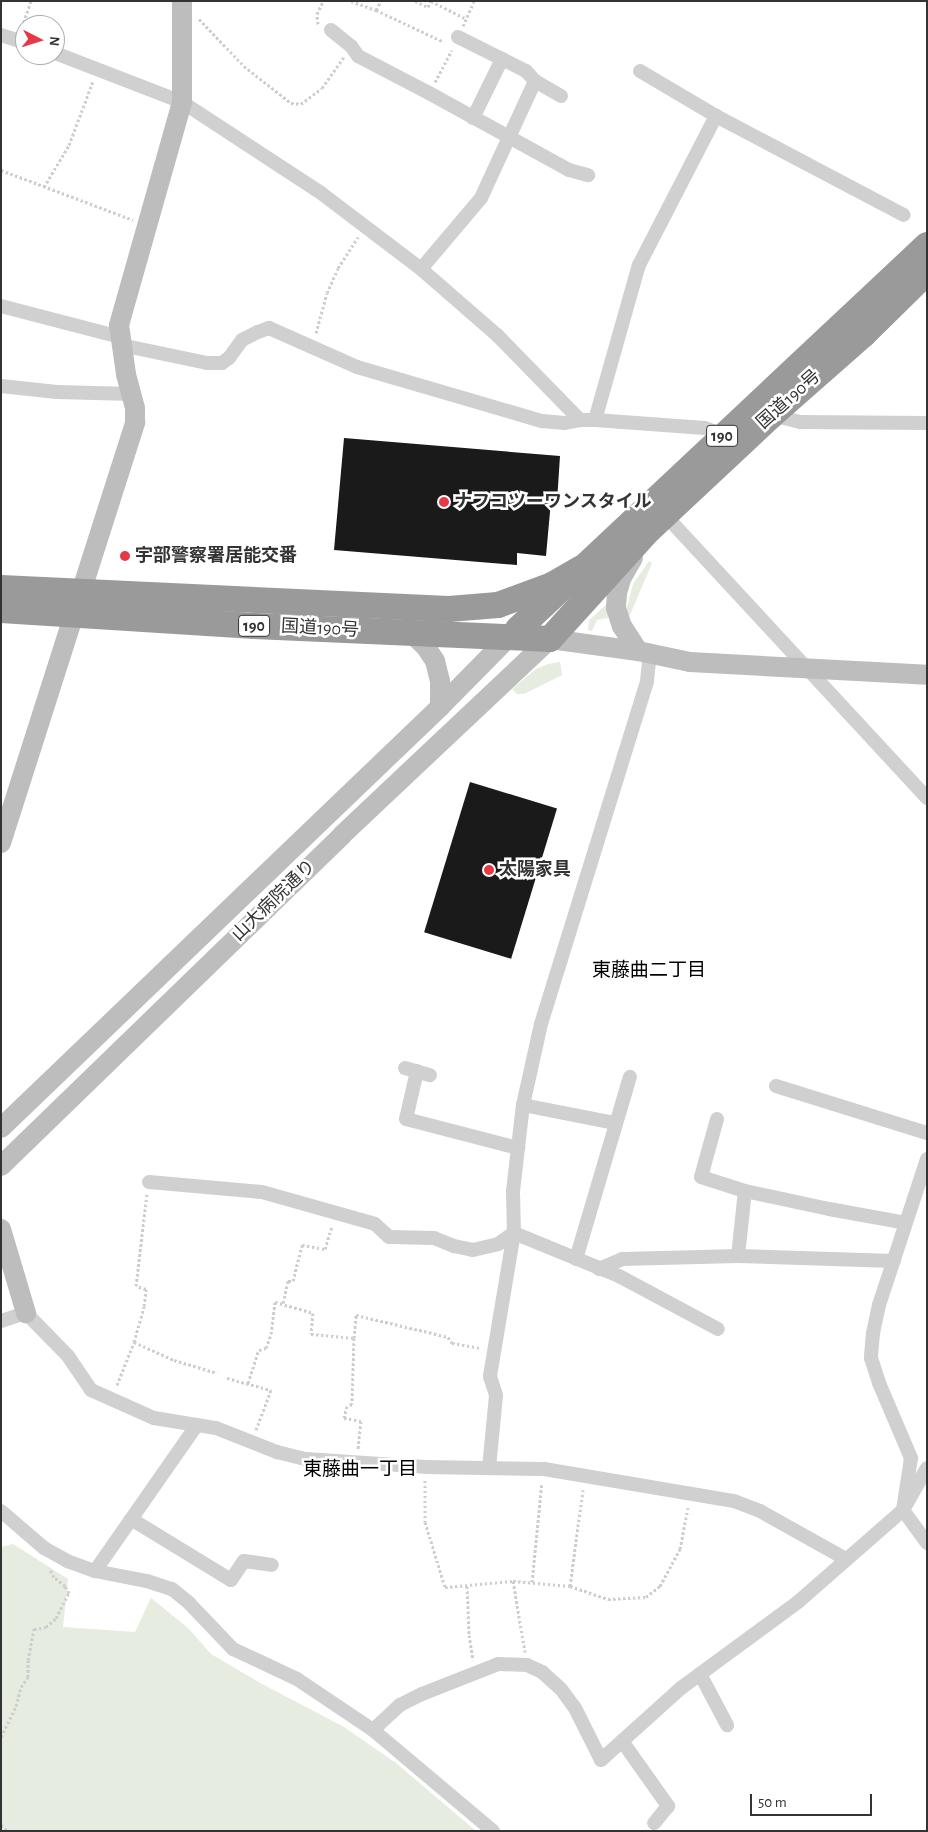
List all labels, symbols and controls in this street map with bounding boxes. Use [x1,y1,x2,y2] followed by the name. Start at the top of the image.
[15,15,65,65] north arrow
[47,36,61,47] text: N
[753,366,825,434] street label: 国道190号
[706,422,738,450] road number: 190
[454,491,652,513] place label: ナフコツーワンスタイル
[438,496,450,508] marker: ナフコツーワンスタイル
[135,545,297,567] place label: 宇部警察署居能交番
[119,550,131,562] marker: 宇部警察署居能交番
[238,612,270,640] road number: 190
[280,616,360,642] street label: 国道190号
[228,856,320,946] street label: 山大病院通り
[499,859,571,881] place label: 太陽家具
[483,864,495,876] marker: 太陽家具
[592,960,706,982] district label: 東藤曲二丁目
[303,1459,417,1481] district label: 東藤曲一丁目
[753,1784,876,1816] scale bar
[758,1795,787,1810] text: 50 m

